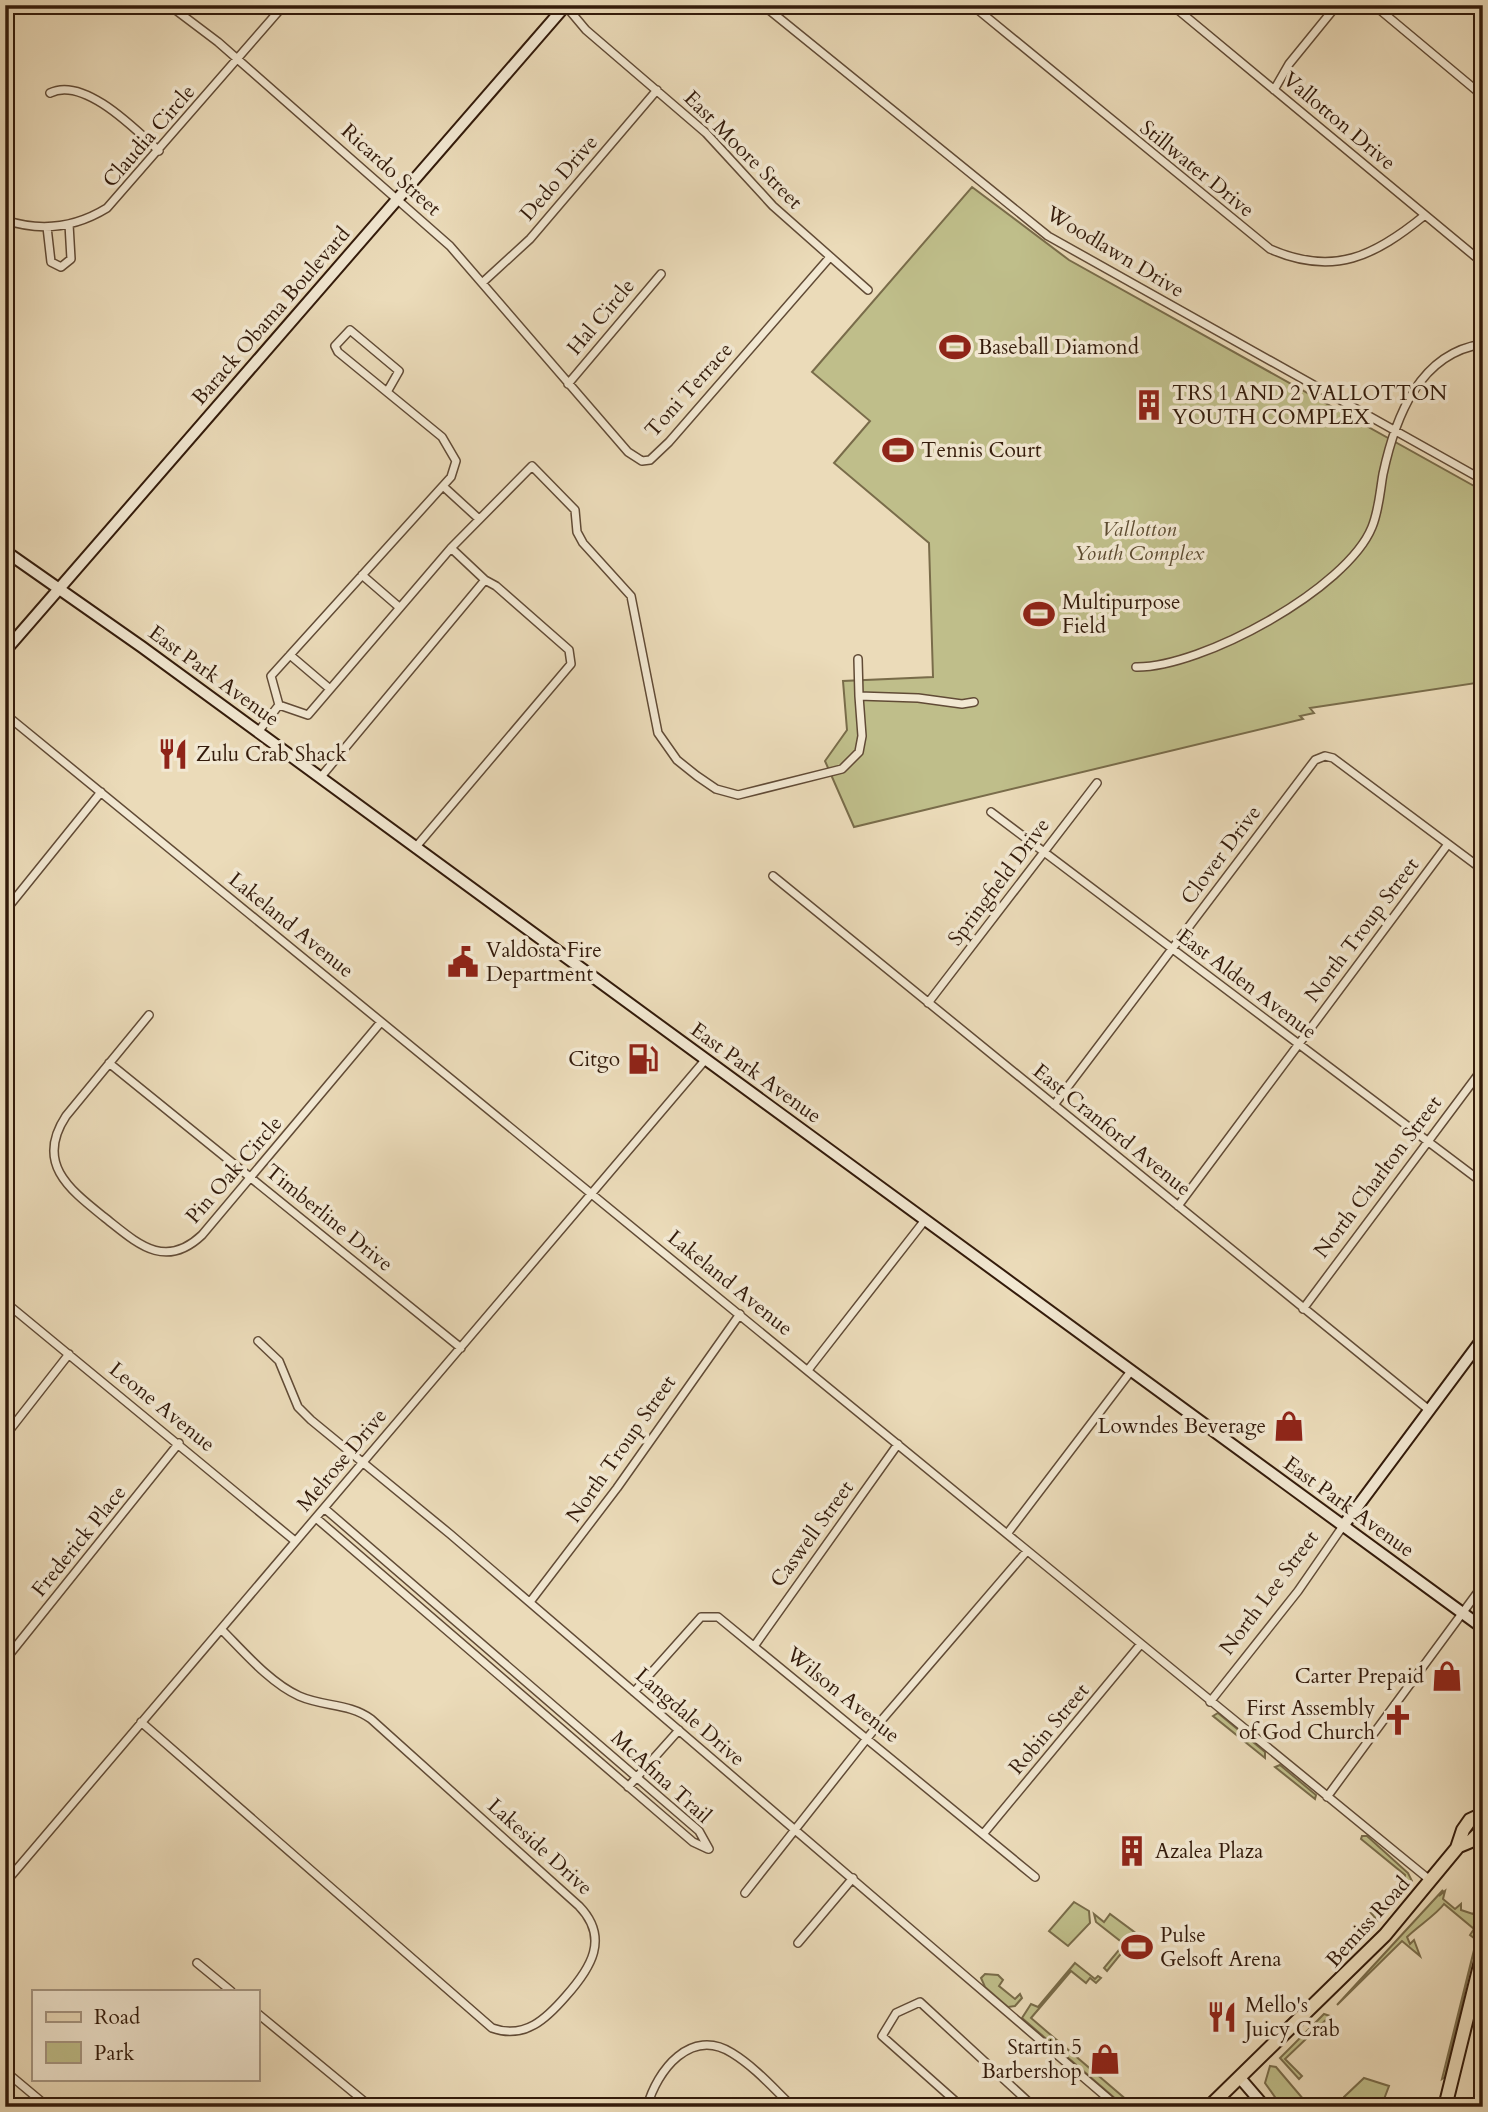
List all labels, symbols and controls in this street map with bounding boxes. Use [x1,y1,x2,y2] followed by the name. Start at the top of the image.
[1276,65,1402,177] street label: Vallotton Drive
[96,78,202,194] street label: Claudia Circle
[677,84,809,216] street label: East Moore Street
[1134,114,1260,224] street label: Stillwater Drive
[335,117,448,223] street label: Ricardo Street
[513,129,605,227] street label: Dedo Drive
[1040,199,1190,305] street label: Woodlawn Drive
[185,220,357,412] street label: Barack Obama Boulevard
[560,273,642,361] street label: Hal Circle
[938,330,972,364] sports icon: Baseball Diamond
[978,333,1139,362] place label: Baseball Diamond
[639,336,739,444] street label: Toni Terrace
[1172,379,1447,432] place label: TRS 1 AND 2 VALLOTTON YOUTH COMPLEX
[1132,388,1166,422] building icon: TRS 1 AND 2 VALLOTTON YOUTH COMPLEX
[881,433,915,467] sports icon: Tennis Court
[921,436,1042,465] place label: Tennis Court
[1074,515,1205,568] park label: Vallotton Youth Complex
[1062,588,1181,641] place label: Multipurpose Field
[1022,597,1056,631] sports icon: Multipurpose Field
[143,619,285,733] street label: East Park Avenue
[156,737,190,771] restaurant icon: Zulu Crab Shack
[196,740,347,769] place label: Zulu Crab Shack
[1174,800,1268,910] street label: Clover Drive
[941,812,1057,952] street label: Springfield Drive
[1298,852,1426,1008] street label: North Troup Street
[222,865,360,985] street label: Lakeland Avenue
[1171,922,1323,1046] street label: East Alden Avenue
[486,936,602,989] place label: Valdosta Fire Department
[446,945,480,979] public building icon: Valdosta Fire Department
[685,1016,827,1130] street label: East Park Avenue
[626,1042,660,1076] fuel station icon: Citgo
[568,1045,620,1074] place label: Citgo
[1027,1057,1197,1203] street label: East Cranford Avenue
[1307,1090,1449,1264] street label: North Charlton Street
[179,1110,289,1230] street label: Pin Oak Circle
[259,1157,399,1279] street label: Timberline Drive
[661,1223,799,1343] street label: Lakeland Avenue
[103,1355,221,1459] street label: Leone Avenue
[559,1369,683,1529] street label: North Troup Street
[290,1402,394,1518] street label: Melrose Drive
[1272,1409,1306,1443] shop icon: Lowndes Beverage
[1098,1412,1266,1441] place label: Lowndes Beverage
[1278,1450,1420,1564] street label: East Park Avenue
[763,1474,861,1593] street label: Caswell Street
[25,1479,133,1603] street label: Frederick Place
[1213,1525,1326,1661] street label: North Lee Street
[779,1640,906,1750] street label: Wilson Avenue
[1430,1659,1464,1693] shop icon: Carter Prepaid
[629,1661,751,1773] street label: Langdale Drive
[1295,1662,1424,1691] place label: Carter Prepaid
[1002,1677,1096,1781] street label: Robin Street
[1239,1694,1375,1747] place label: First Assembly of God Church
[1381,1703,1415,1737] church icon: First Assembly of God Church
[604,1724,718,1830] street label: McAfina Trail
[481,1792,599,1902] street label: Lakeside Drive
[1115,1834,1149,1868] building icon: Azalea Plaza
[1155,1837,1263,1866] place label: Azalea Plaza
[1319,1870,1417,1974] street label: Bemiss Road
[1160,1921,1282,1974] place label: Pulse Gelsoft Arena
[1120,1930,1154,1964] sports icon: Pulse Gelsoft Arena
[32,1990,259,2080] legend
[1242,1991,1340,2044] place label: Mello's Juicy Crab
[1205,2000,1239,2034] restaurant icon: Mello's Juicy Crab
[94,2003,140,2032] text: Road
[981,2033,1082,2086] place label: Startin 5 Barbershop
[94,2039,135,2068] text: Park
[1088,2042,1122,2076] shop icon: Startin 5 Barbershop

